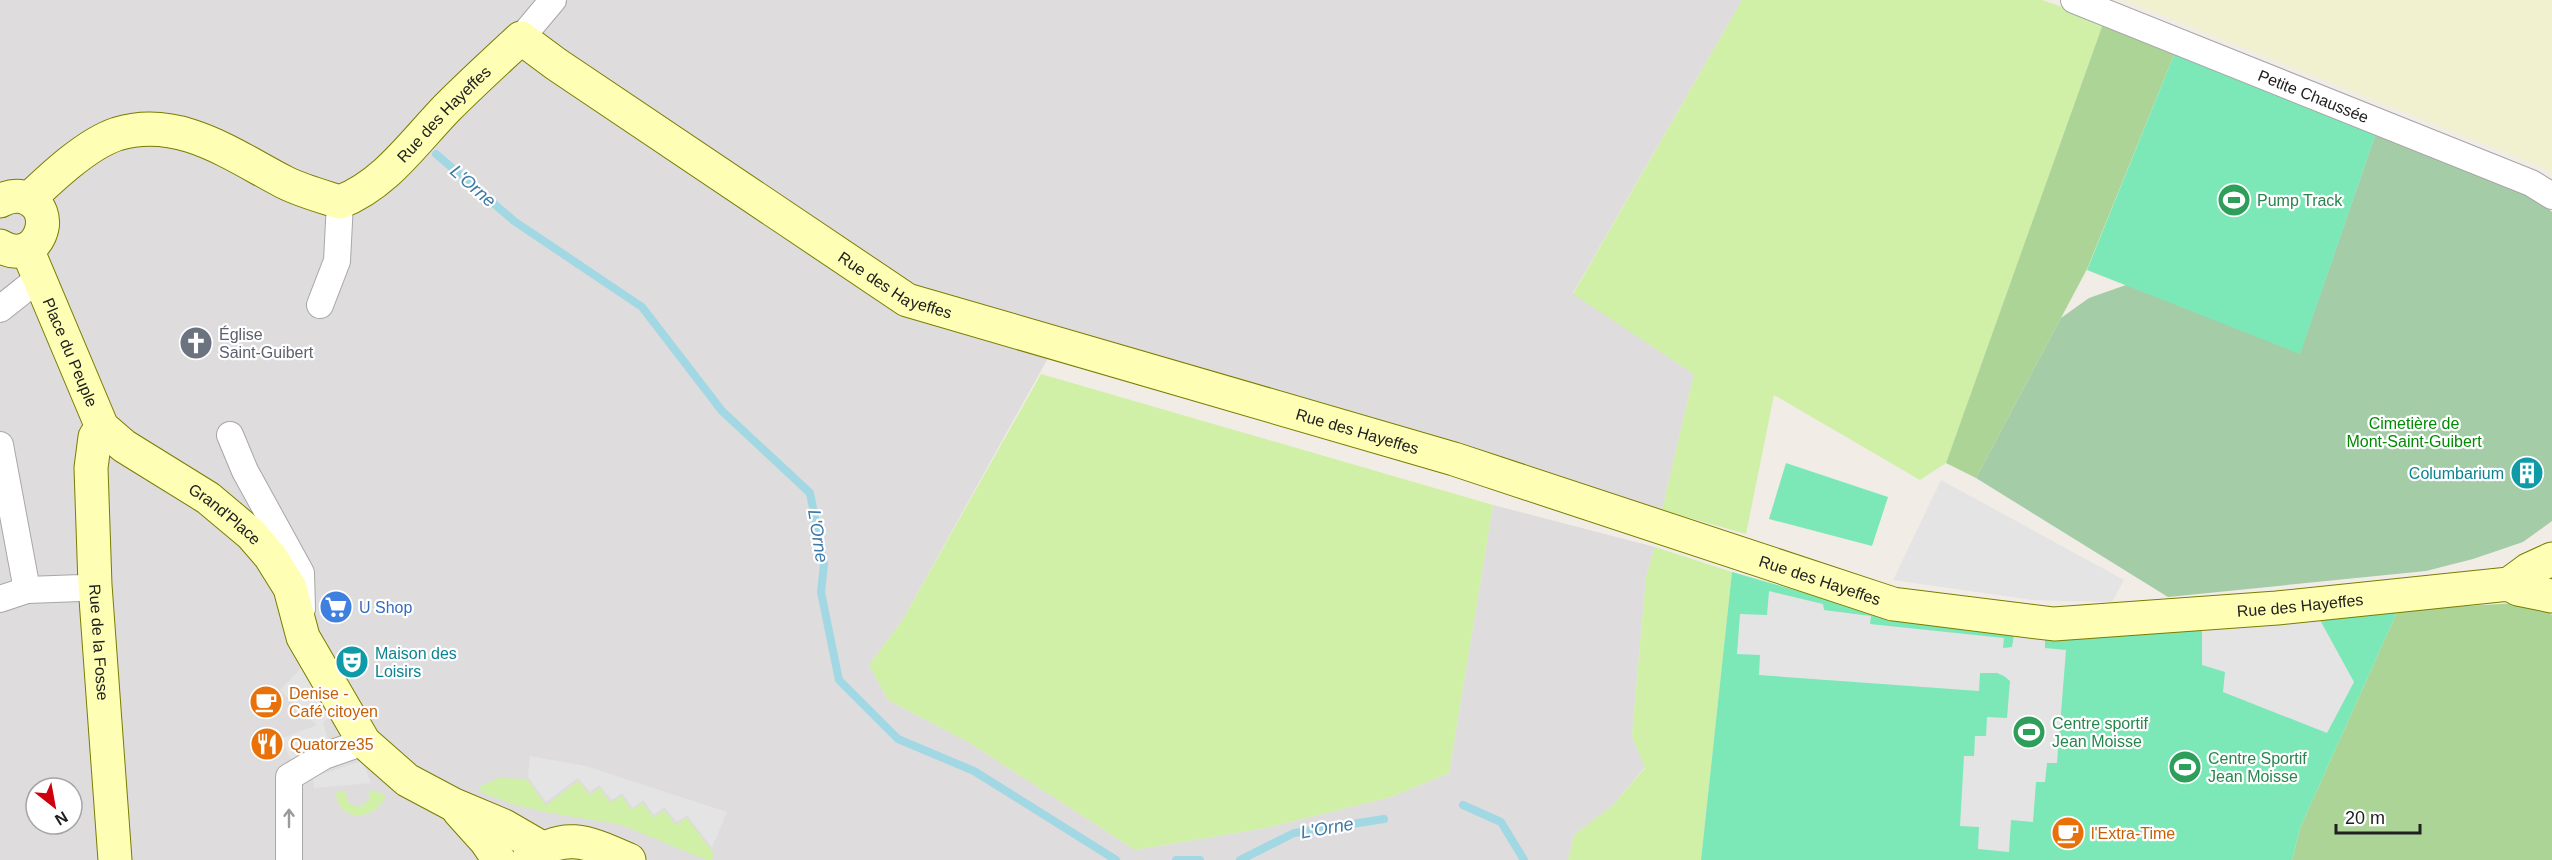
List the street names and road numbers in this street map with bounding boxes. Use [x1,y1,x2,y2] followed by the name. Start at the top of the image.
[394,62,494,166] street label: Rue des Hayeffes
[2256,66,2371,126] street label: Petite Chaussée
[835,248,954,321] street label: Rue des Hayeffes
[40,295,101,409] street label: Place du Peuple
[1294,405,1421,457] street label: Rue des Hayeffes
[186,480,264,548] street label: Grand'Place
[1757,552,1883,608] street label: Rue des Hayeffes
[86,584,112,701] street label: Rue de la Fosse
[2236,591,2364,619] street label: Rue des Hayeffes

